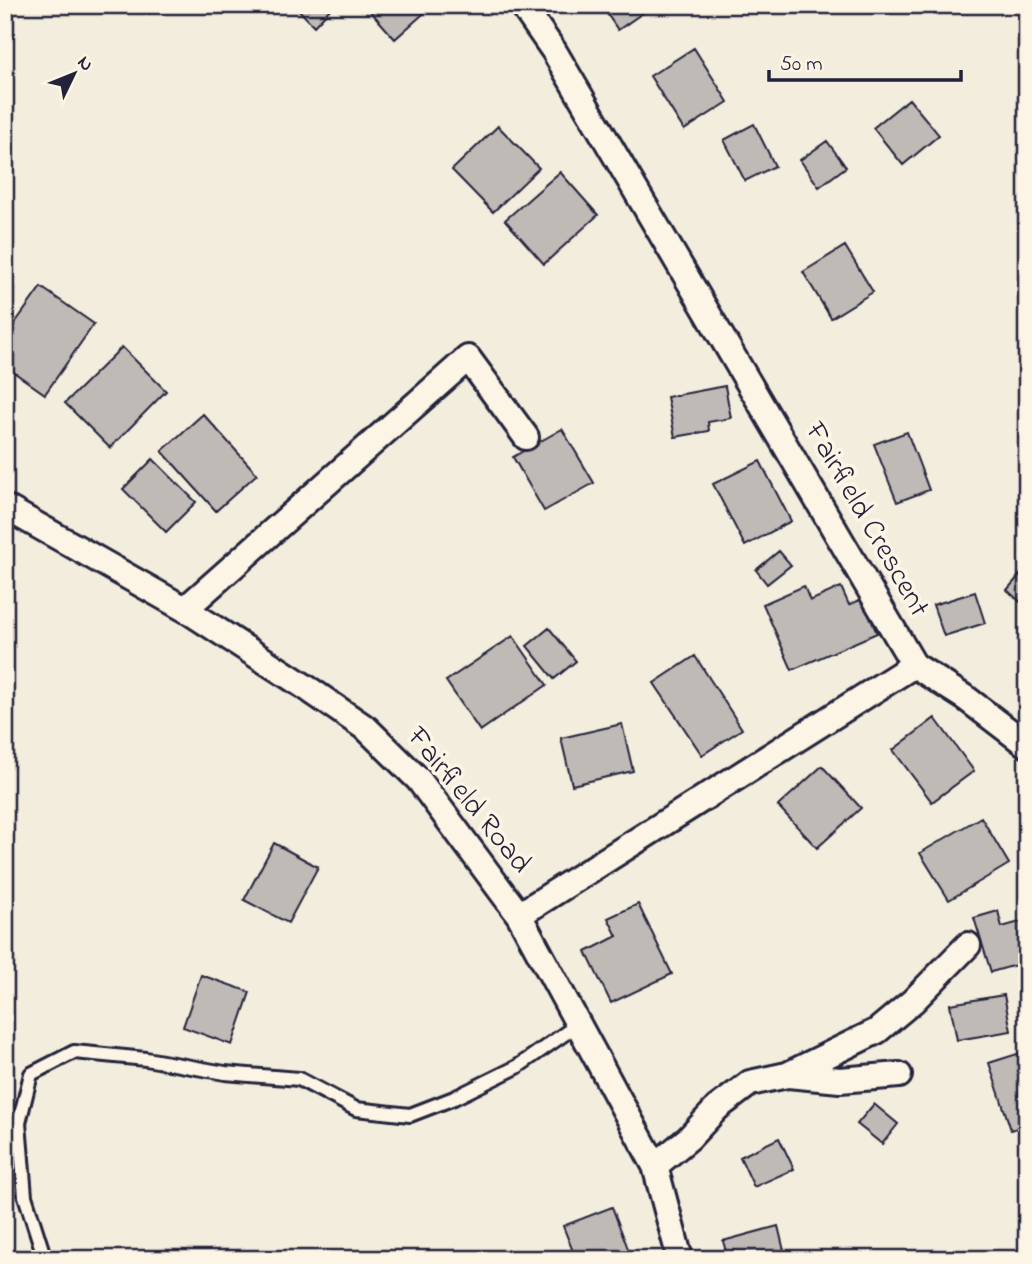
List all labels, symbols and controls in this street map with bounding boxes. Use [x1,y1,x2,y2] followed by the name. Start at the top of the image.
[38,38,108,108] north arrow
[769,38,962,82] scale bar
[70,50,99,78] text: N
[780,50,823,80] text: 50 m
[792,413,940,626] street label: Fairfield Crescent
[394,717,541,884] street label: Fairfield Road

